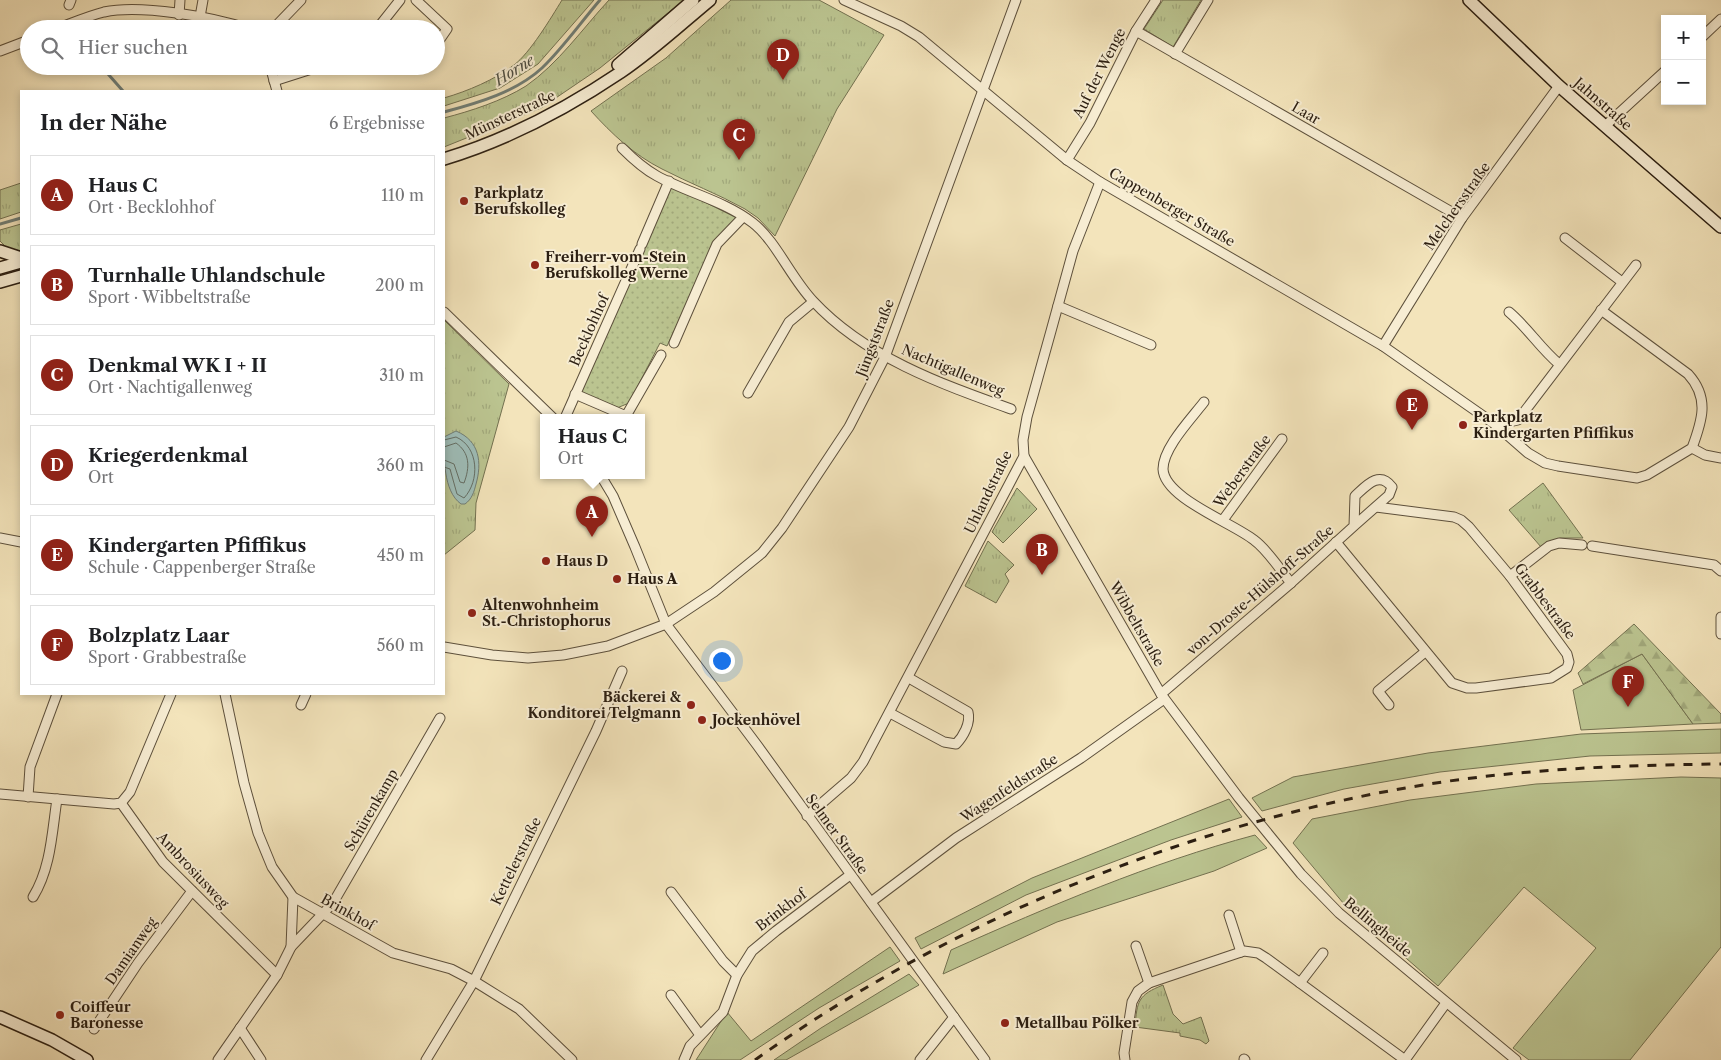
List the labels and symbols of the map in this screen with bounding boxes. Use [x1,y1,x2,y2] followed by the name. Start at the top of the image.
[1068,25,1129,122] street label: Auf der Wenge
[767,39,799,80] pin: D
[490,50,538,90] water label: Horne
[1569,72,1636,134] street label: Jahnstraße
[462,86,558,144] street label: Münsterstraße
[1289,98,1324,128] street label: Laar
[723,119,755,160] pin: C
[1420,158,1494,254] street label: Melchersstraße
[1106,164,1238,251] street label: Cappenberger Straße
[474,184,566,218] place label: Parkplatz Berufskolleg
[458,195,470,207] marker: Parkplatz Berufskolleg
[545,248,688,282] place label: Freiherr-vom-Stein Berufskolleg Werne
[529,259,541,271] marker: Freiherr-vom-Stein Berufskolleg Werne
[565,289,614,369] street label: Becklohhof
[851,296,898,381] street label: Jüngststraße
[899,340,1008,400] street label: Nachtigallenweg
[1396,389,1428,430] pin: E
[1473,408,1634,442] place label: Parkplatz Kindergarten Pfiffikus
[1457,419,1469,431] marker: Parkplatz Kindergarten Pfiffikus
[1209,431,1275,512] street label: Weberstraße
[960,447,1016,536] street label: Uhlandstraße
[576,496,608,537] pin: A
[1182,521,1337,660] street label: von-Droste-Hülshoff-Straße
[1026,534,1058,575] pin: B
[556,552,608,570] place label: Haus D
[540,555,552,567] marker: Haus D
[1510,559,1580,643] street label: Grabbestraße
[627,570,679,588] place label: Haus A
[611,573,623,585] marker: Haus A
[1105,577,1169,670] street label: Wibbeltstraße
[481,596,611,630] place label: Altenwohnheim St.-Christophorus
[466,607,478,619] marker: Altenwohnheim St.-Christophorus
[709,648,735,674] your location
[1612,666,1644,707] pin: F
[527,688,682,722] place label: Bäckerei & Konditorei Telgmann
[685,699,697,711] marker: Bäckerei & Konditorei Telgmann
[709,711,801,729] place label: Jockenhövel
[696,714,708,726] marker: Jockenhövel
[956,750,1061,827] street label: Wagenfeldstraße
[340,766,402,854] street label: Schürenkamp
[802,790,872,878] street label: Selmer Straße
[487,814,545,908] street label: Kettelerstraße
[152,827,233,912] street label: Ambrosiusweg
[752,884,812,935] street label: Brinkhof
[318,890,380,935] street label: Brinkhof
[1340,893,1416,961] street label: Bellingheide
[101,913,161,988] street label: Damianweg
[70,998,143,1032] place label: Coiffeur Baronesse
[54,1009,66,1021] marker: Coiffeur Baronesse
[1015,1014,1139,1032] place label: Metallbau Pölker
[999,1017,1011,1029] marker: Metallbau Pölker

